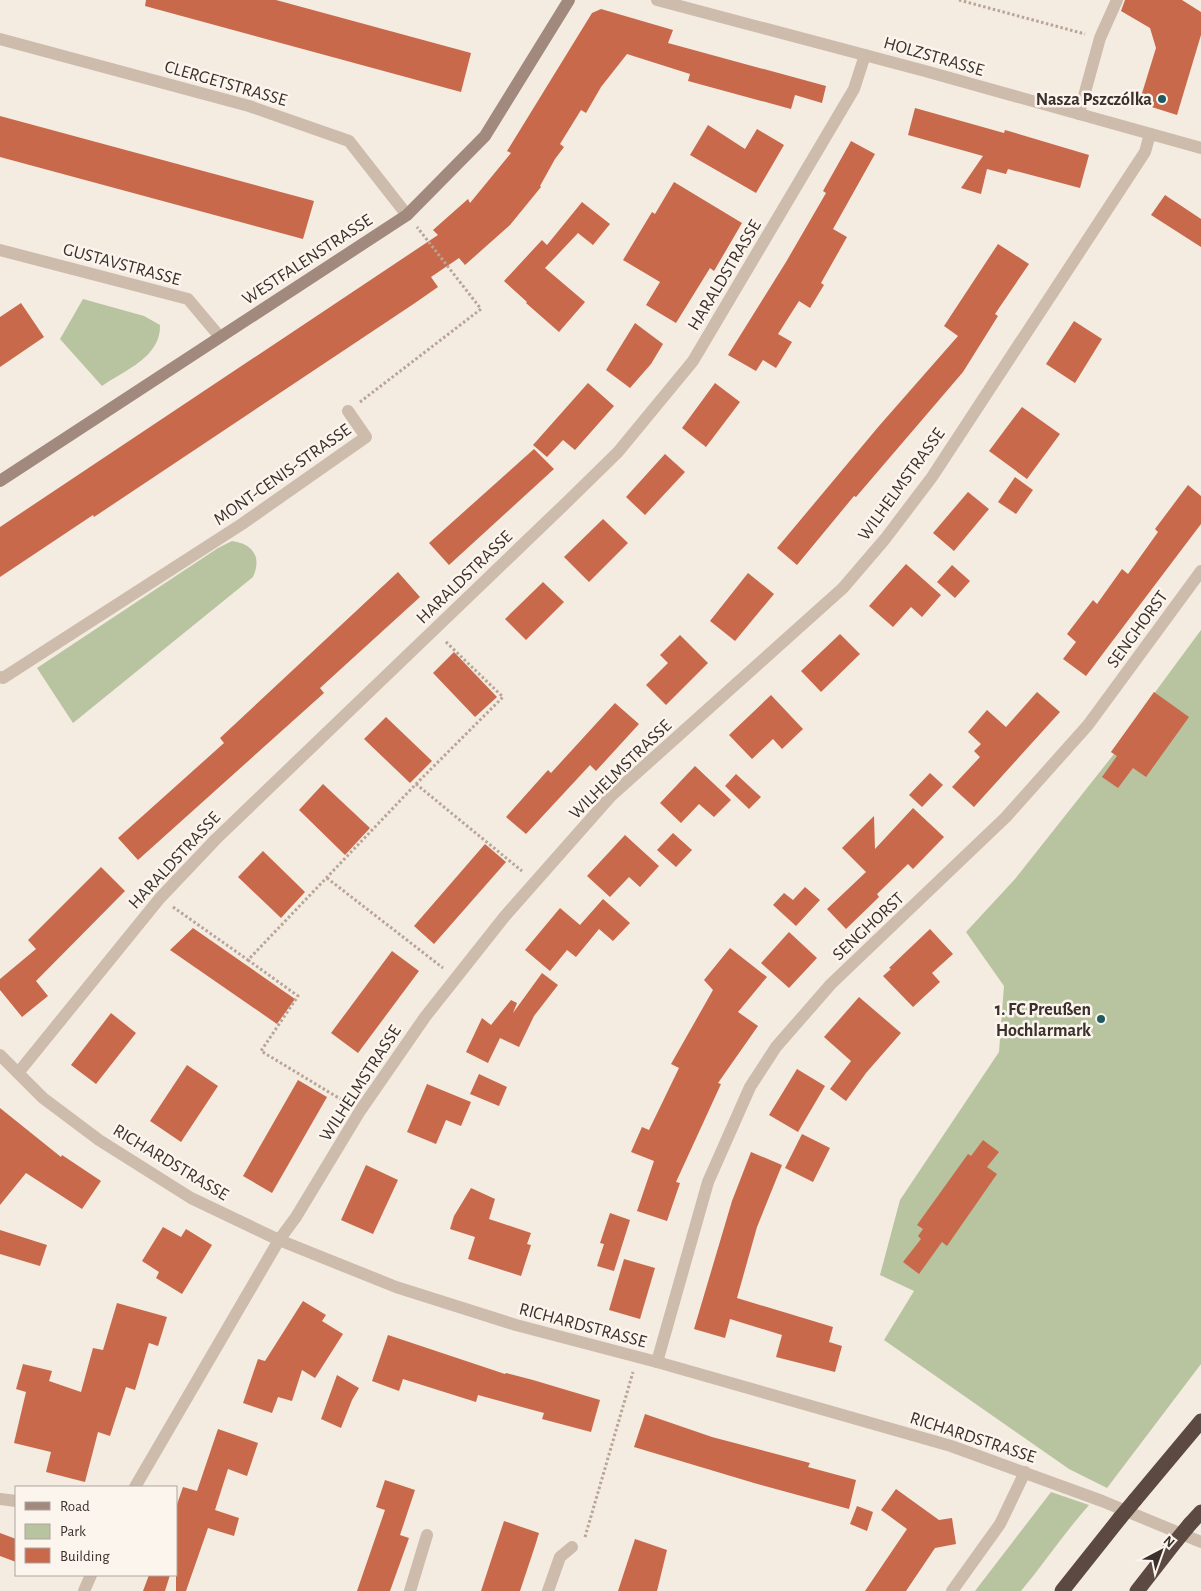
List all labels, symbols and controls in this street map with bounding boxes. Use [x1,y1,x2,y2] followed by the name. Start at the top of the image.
[881,34,986,80] street label: HOLZSTRASSE
[162,58,289,110] street label: CLERGETSTRASSE
[1036,91,1152,109] place label: Nasza Pszczólka
[1156,93,1168,105] marker: Nasza Pszczólka
[239,211,376,309] street label: WESTFALENSTRASSE
[685,217,765,334] street label: HARALDSTRASSE
[61,241,183,289] street label: GUSTAVSTRASSE
[211,421,355,529] street label: MONT-CENIS-STRASSE
[855,425,949,544] street label: WILHELMSTRASSE
[413,527,516,628] street label: HARALDSTRASSE
[1104,588,1172,671] street label: SENGHORST
[566,716,675,823] street label: WILHELMSTRASSE
[125,808,224,913] street label: HARALDSTRASSE
[829,889,908,964] street label: SENGHORST
[995,1001,1091,1040] place label: 1. FC Preußen Hochlarmark
[1095,1013,1107,1025] marker: 1. FC Preußen Hochlarmark
[317,1022,405,1145] street label: WILHELMSTRASSE
[110,1121,232,1205] street label: RICHARDSTRASSE
[517,1300,649,1352] street label: RICHARDSTRASSE
[907,1409,1038,1467] street label: RICHARDSTRASSE
[15,1486,178,1576] legend
[60,1499,90,1514] text: Road
[60,1524,86,1539] text: Park
[1136,1526,1186,1576] north arrow
[1161,1533,1177,1550] text: N
[60,1549,110,1564] text: Building

